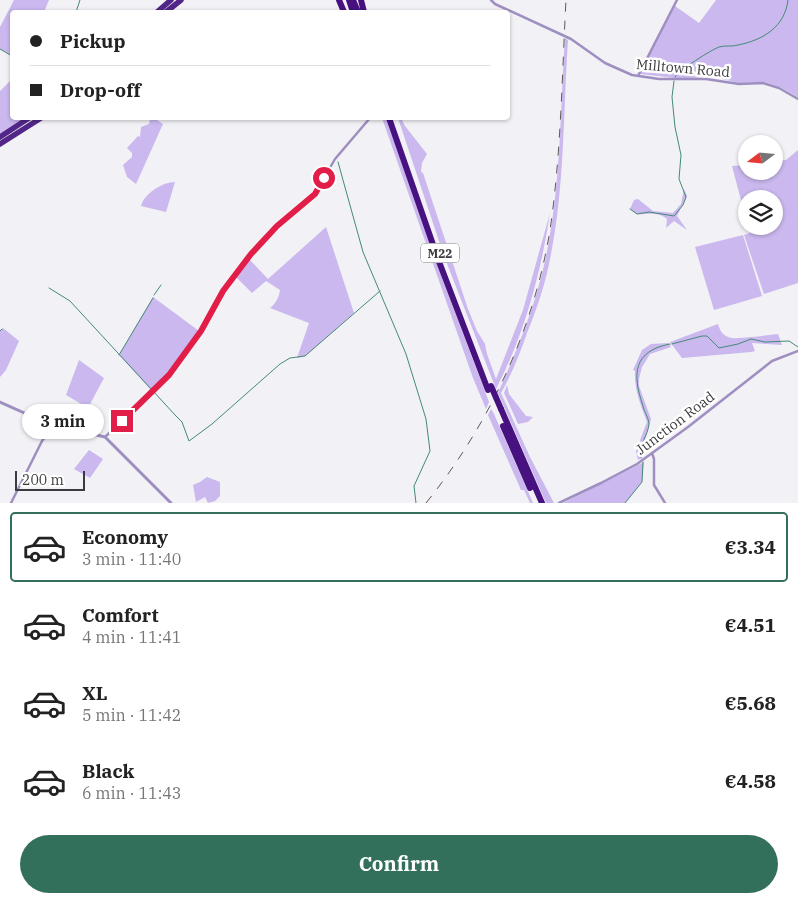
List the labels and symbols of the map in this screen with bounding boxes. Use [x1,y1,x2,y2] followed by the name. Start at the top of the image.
[635,55,731,81] street label: Milltown Road
[738,135,782,180] north arrow
[313,167,335,189] route start
[421,244,459,262] road number: M22
[632,387,718,458] street label: Junction Road
[22,404,104,438] callout: 3 min
[111,410,133,432] route end
[15,468,85,491] scale bar

